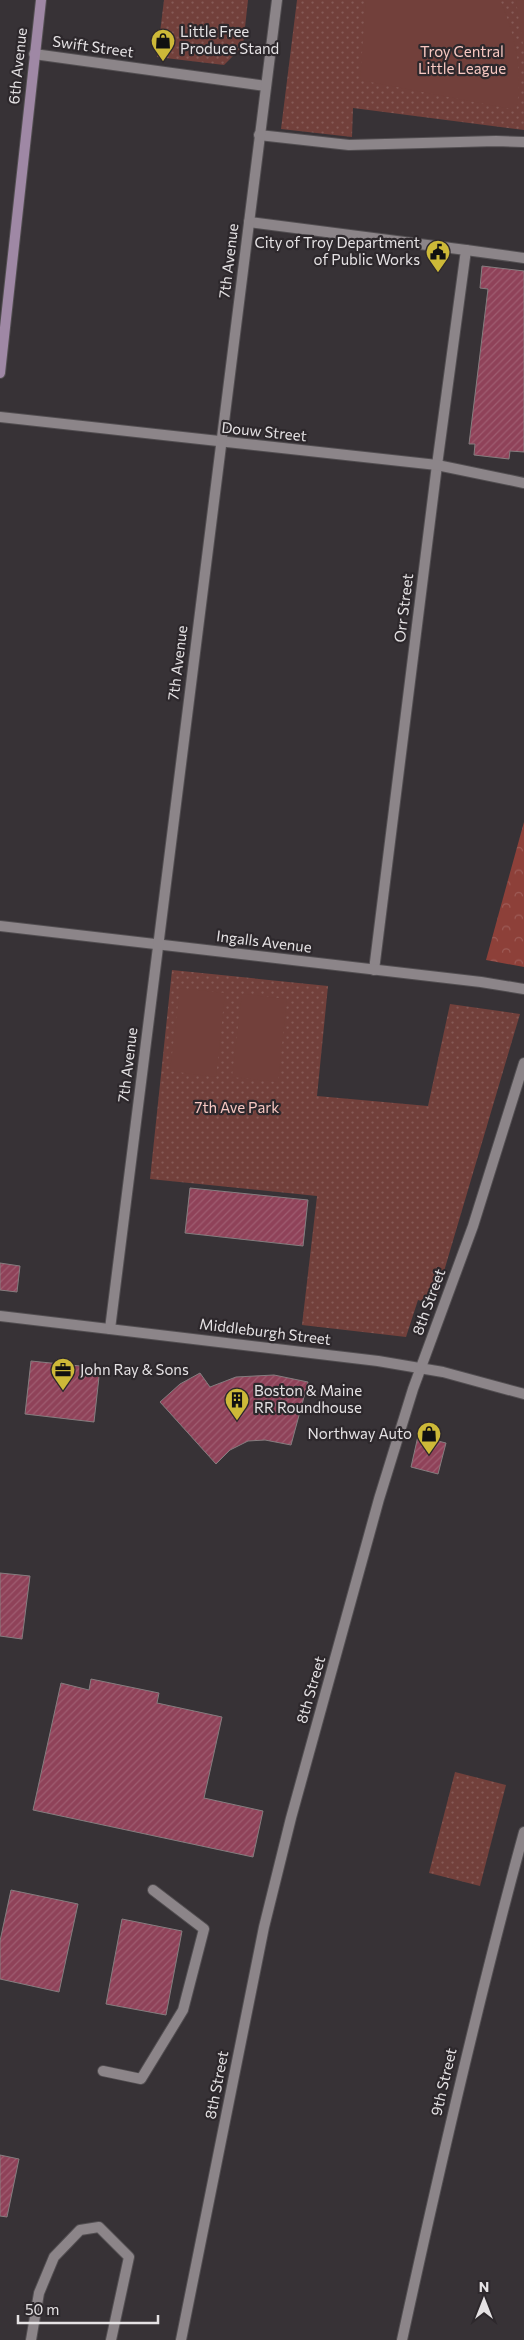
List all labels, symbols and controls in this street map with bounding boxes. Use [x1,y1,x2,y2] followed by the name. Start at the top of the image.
[180,22,279,57] place label: Little Free Produce Stand
[4,27,30,105] street label: 6th Avenue
[150,28,176,62] shop icon: Little Free Produce Stand
[51,31,135,61] street label: Swift Street
[418,42,506,77] park label: Troy Central Little League
[214,222,242,299] street label: 7th Avenue
[254,233,420,268] place label: City of Troy Department of Public Works
[425,239,451,273] public building icon: City of Troy Department of Public Works
[221,418,308,444] street label: Douw Street
[390,572,416,643] street label: Orr Street
[163,624,191,701] street label: 7th Avenue
[215,926,313,956] street label: Ingalls Avenue
[113,1026,141,1103] street label: 7th Avenue
[195,1098,279,1116] park label: 7th Ave Park
[408,1266,448,1337] street label: 8th Street
[198,1314,332,1348] street label: Middleburgh Street
[50,1357,76,1391] office icon: John Ray & Sons
[80,1360,189,1378] place label: John Ray & Sons
[254,1381,362,1416] place label: Boston & Maine RR Roundhouse
[224,1387,250,1421] building icon: Boston & Maine RR Roundhouse
[416,1421,442,1455] shop icon: Northway Auto
[307,1424,412,1442] place label: Northway Auto
[292,1654,328,1725] street label: 8th Street
[426,2046,460,2117] street label: 9th Street
[201,2049,231,2120] street label: 8th Street
[459,2275,509,2325] north arrow
[479,2278,489,2295] text: N
[18,2292,158,2324] scale bar
[25,2300,59,2318] text: 50 m

